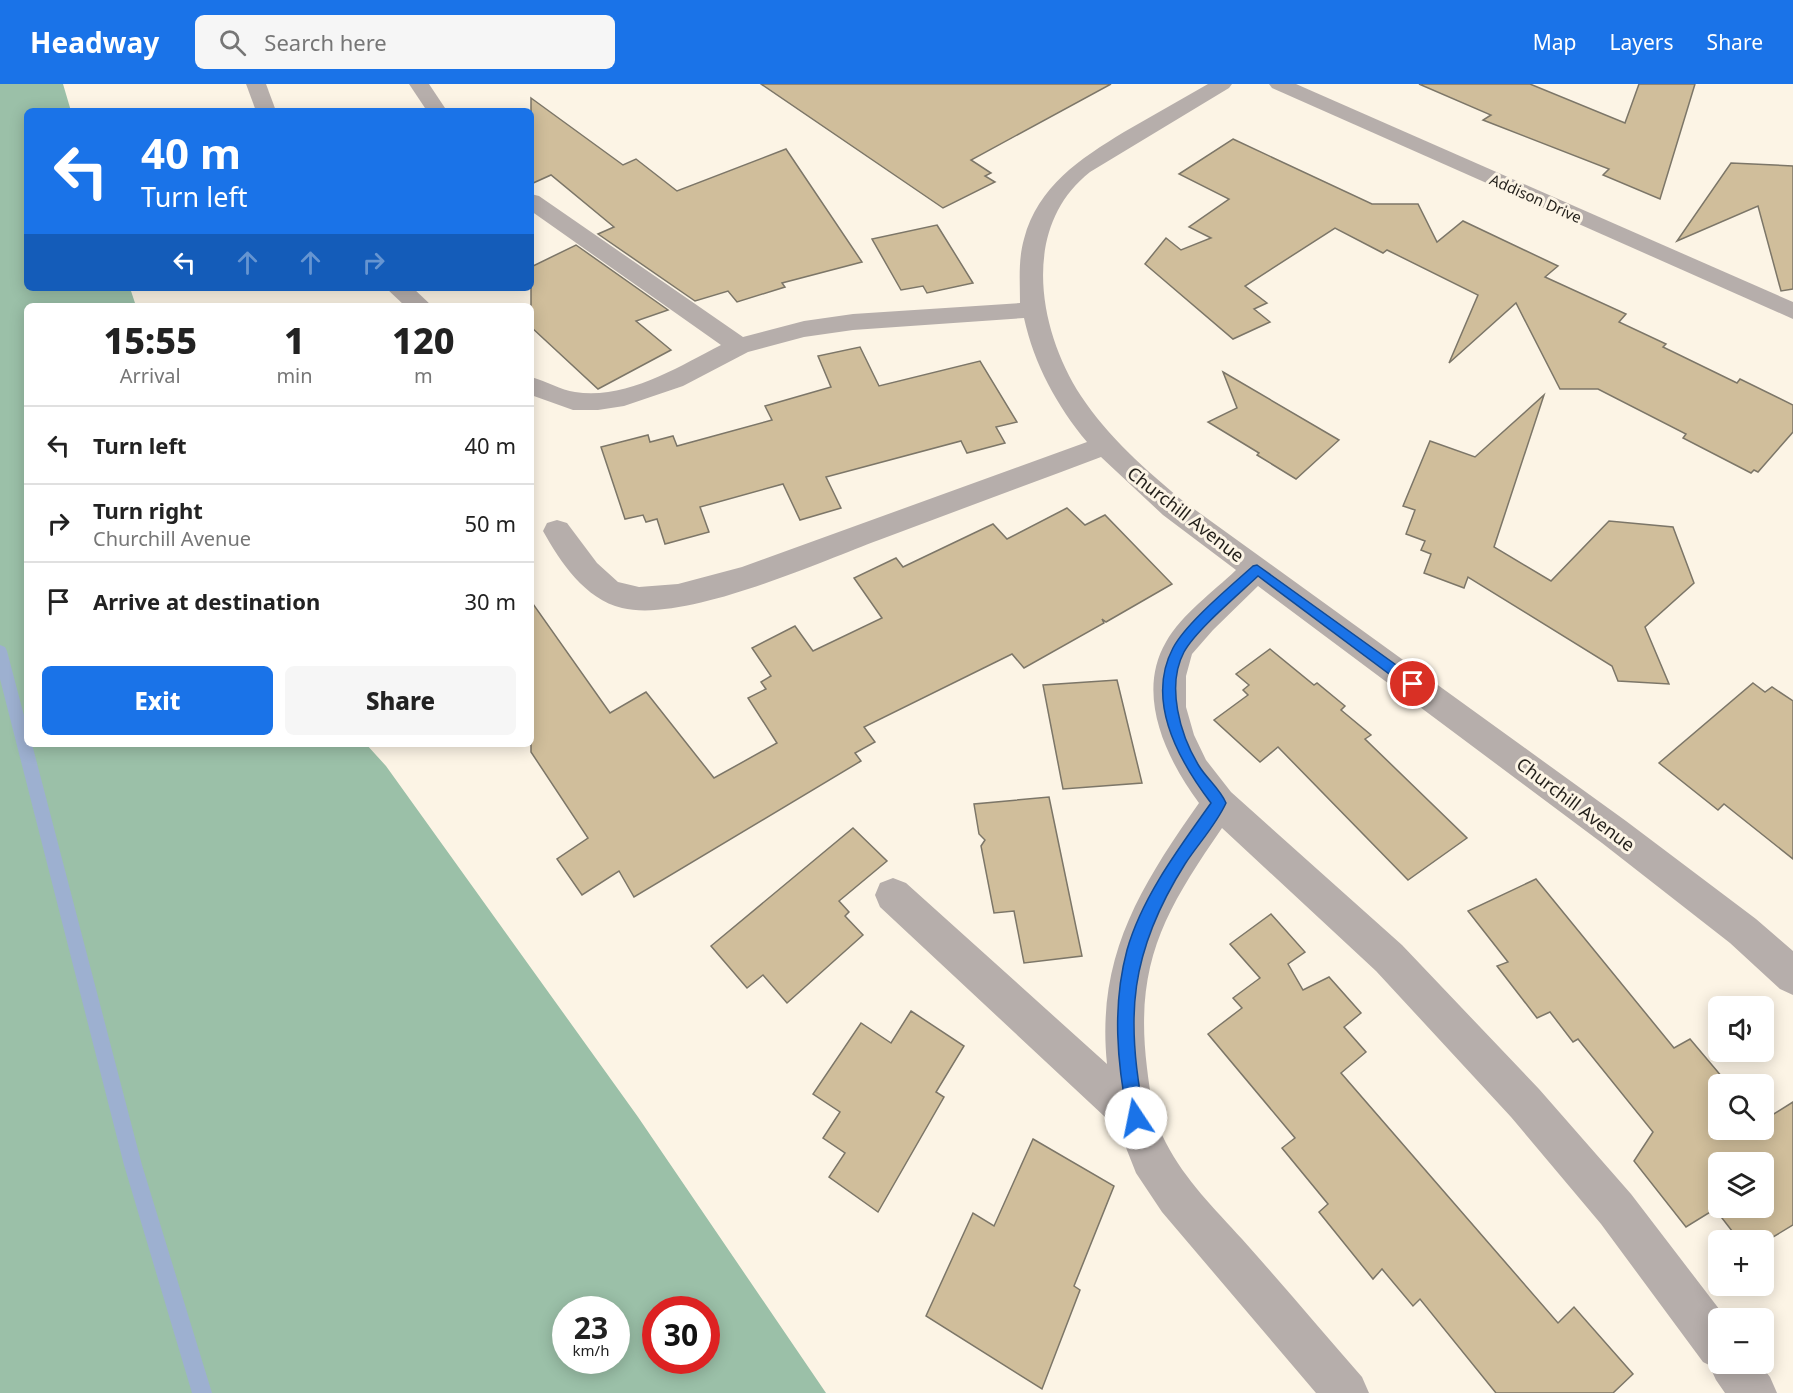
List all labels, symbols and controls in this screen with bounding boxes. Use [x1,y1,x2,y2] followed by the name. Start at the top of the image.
[195,15,615,69] search box
[30,23,159,61] text: Headway
[216,26,249,59] icon: search
[264,27,387,57] text: Search here
[1533,28,1577,56] text: Map
[1610,28,1674,56] text: Layers
[1707,28,1763,56] text: Share
[141,124,241,181] text: 40 m
[42,132,120,210] icon: left
[1487,169,1585,227] street label: Addison Drive
[141,178,247,215] text: Turn left
[168,246,201,279] icon: left
[231,246,264,279] icon: ahead
[294,246,327,279] icon: ahead
[357,246,390,279] icon: right
[103,316,197,365] text: 15:55
[284,316,305,365] text: 1
[392,316,455,365] text: 120
[120,362,181,389] text: Arrival
[276,362,313,389] text: min
[414,362,433,389] text: m
[42,429,75,462] icon: left
[93,430,187,460] text: Turn left
[465,430,516,460] text: 40 m
[1123,461,1249,567] street label: Churchill Avenue
[93,495,203,525] text: Turn right
[42,507,75,540] icon: right
[465,508,516,538] text: 50 m
[93,525,251,552] text: Churchill Avenue
[42,585,75,618] icon: arrive
[93,586,320,616] text: Arrive at destination
[465,586,516,616] text: 30 m
[1387,658,1438,709] pin
[42,666,273,735] button: Exit
[285,666,516,735] button: Share
[1396,667,1429,700] icon: arrive
[1512,752,1640,856] street label: Churchill Avenue
[1708,996,1774,1374] map controls
[1708,996,1774,1062] button: sound
[1708,1074,1774,1140] button: search
[1104,1086,1168,1150] position arrow
[1708,1152,1774,1218] button: layers
[1708,1230,1774,1296] button: +
[642,1296,720,1374] speed limit sign: 30
[574,1307,608,1348] text: 23
[1708,1308,1774,1374] button: −
[573,1340,609,1360] text: km/h

